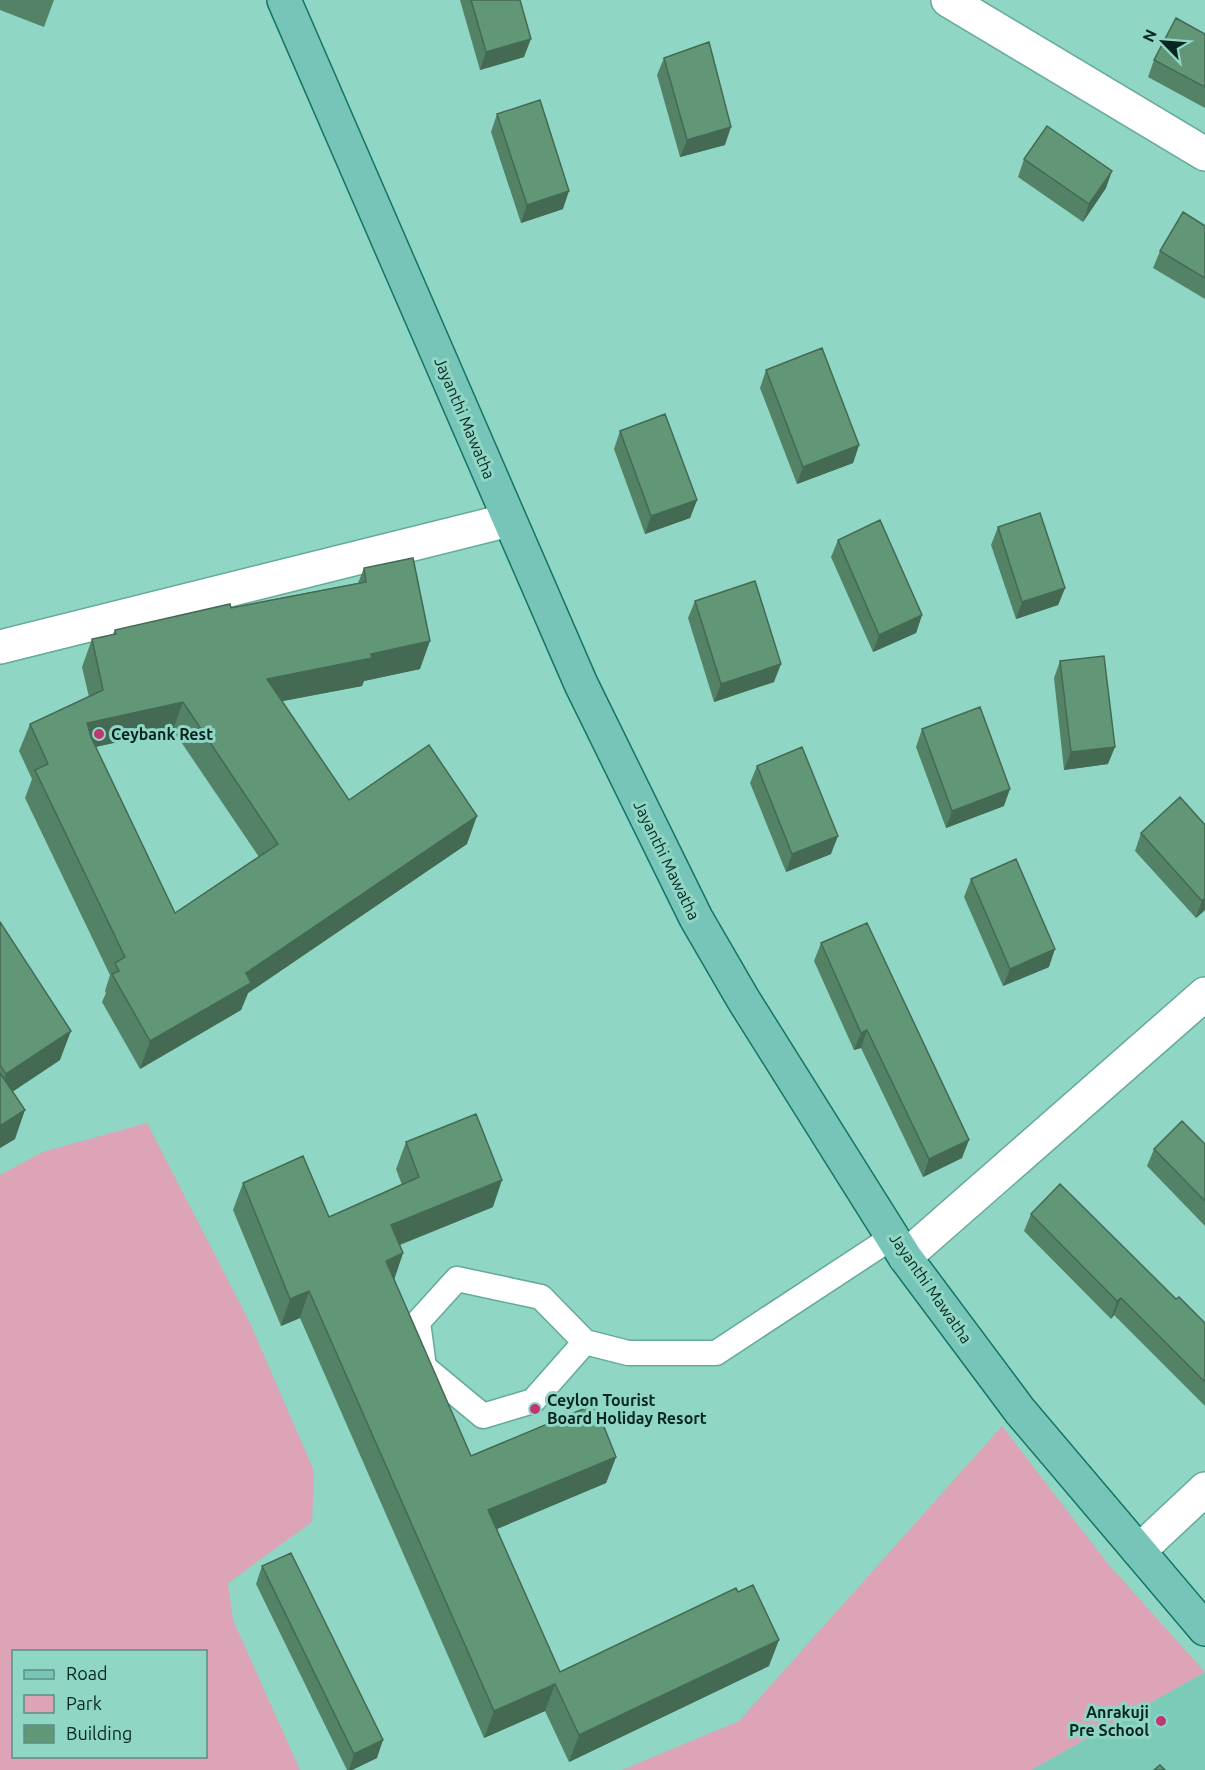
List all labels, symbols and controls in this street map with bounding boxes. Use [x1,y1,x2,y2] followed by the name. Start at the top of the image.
[1133,12,1193,72] north arrow
[1139,26,1160,45] text: N
[431,354,499,482] street label: Jayanthi Mawatha
[111,725,213,743] place label: Ceybank Rest
[92,727,106,741] marker: Ceybank Rest
[630,797,704,923] street label: Jayanthi Mawatha
[886,1229,976,1347] street label: Jayanthi Mawatha
[547,1391,707,1427] place label: Ceylon Tourist Board Holiday Resort
[528,1402,542,1416] marker: Ceylon Tourist Board Holiday Resort
[12,1650,207,1758] legend
[66,1663,108,1683] text: Road
[66,1693,102,1713] text: Park
[1069,1703,1149,1739] place label: Anrakuji Pre School
[1154,1714,1168,1728] marker: Anrakuji Pre School
[66,1723,132,1743] text: Building

